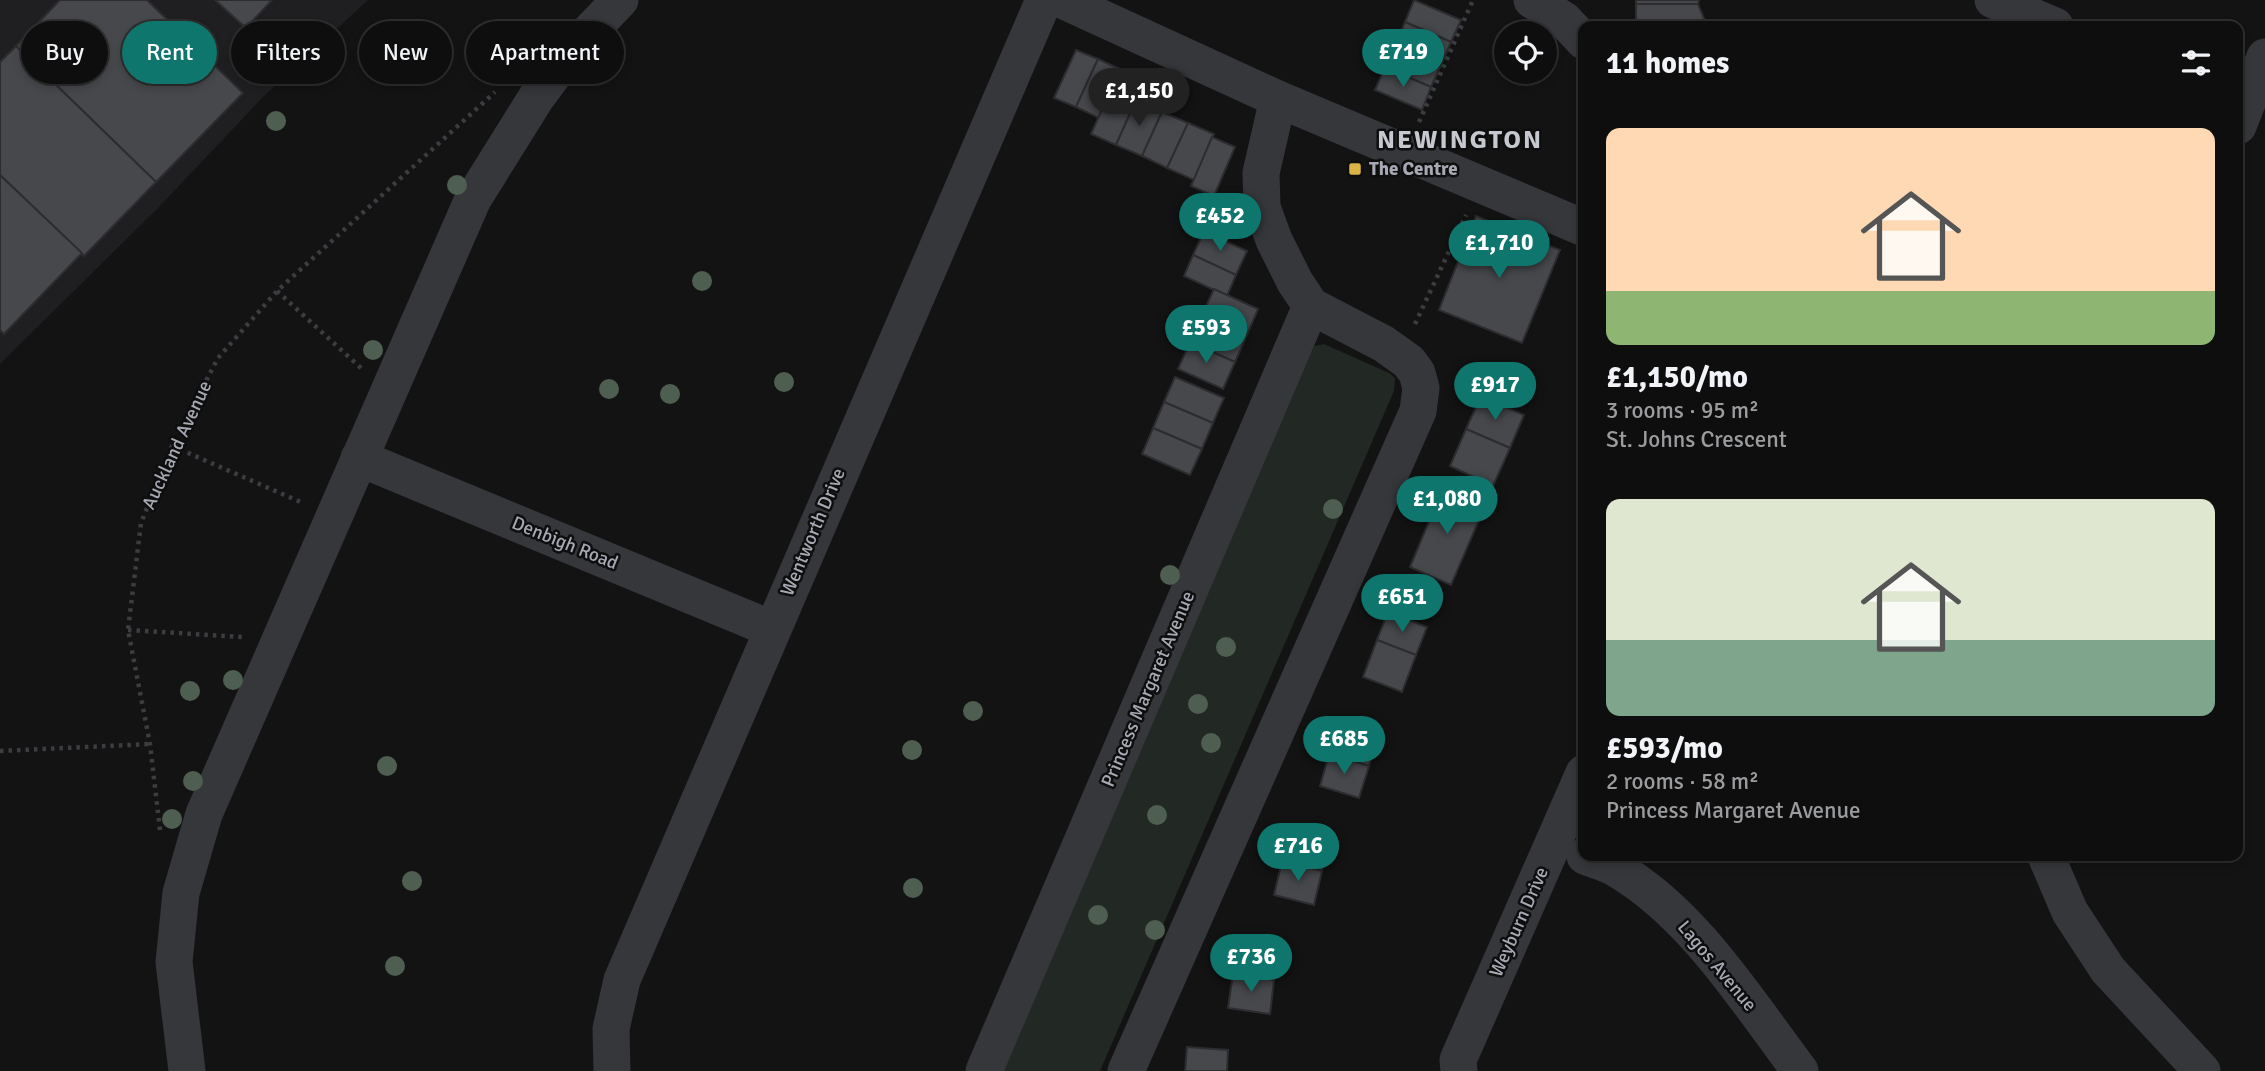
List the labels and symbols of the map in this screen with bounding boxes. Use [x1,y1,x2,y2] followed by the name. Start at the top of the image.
[1362,29,1444,89] pin: £719
[1082,68,1196,128] pin: £1,150
[1377,124,1543,156] district label: NEWINGTON
[1369,157,1458,181] place label: The Centre
[1347,161,1363,177] marker: The Centre
[1179,194,1261,253] pin: £452
[1442,220,1556,280] pin: £1,710
[1165,306,1247,365] pin: £593
[1454,362,1536,422] pin: £917
[137,377,217,513] street label: Auckland Avenue
[775,464,851,600] street label: Wentworth Drive
[1390,476,1504,536] pin: £1,080
[508,511,622,575] street label: Denbigh Road
[1361,574,1443,634] pin: £651
[1096,588,1200,790] street label: Princess Margaret Avenue
[1303,716,1385,776] pin: £685
[1257,824,1339,883] pin: £716
[1484,863,1554,981] street label: Weyburn Drive
[1672,916,1762,1016] street label: Lagos Avenue
[1210,934,1292,994] pin: £736

